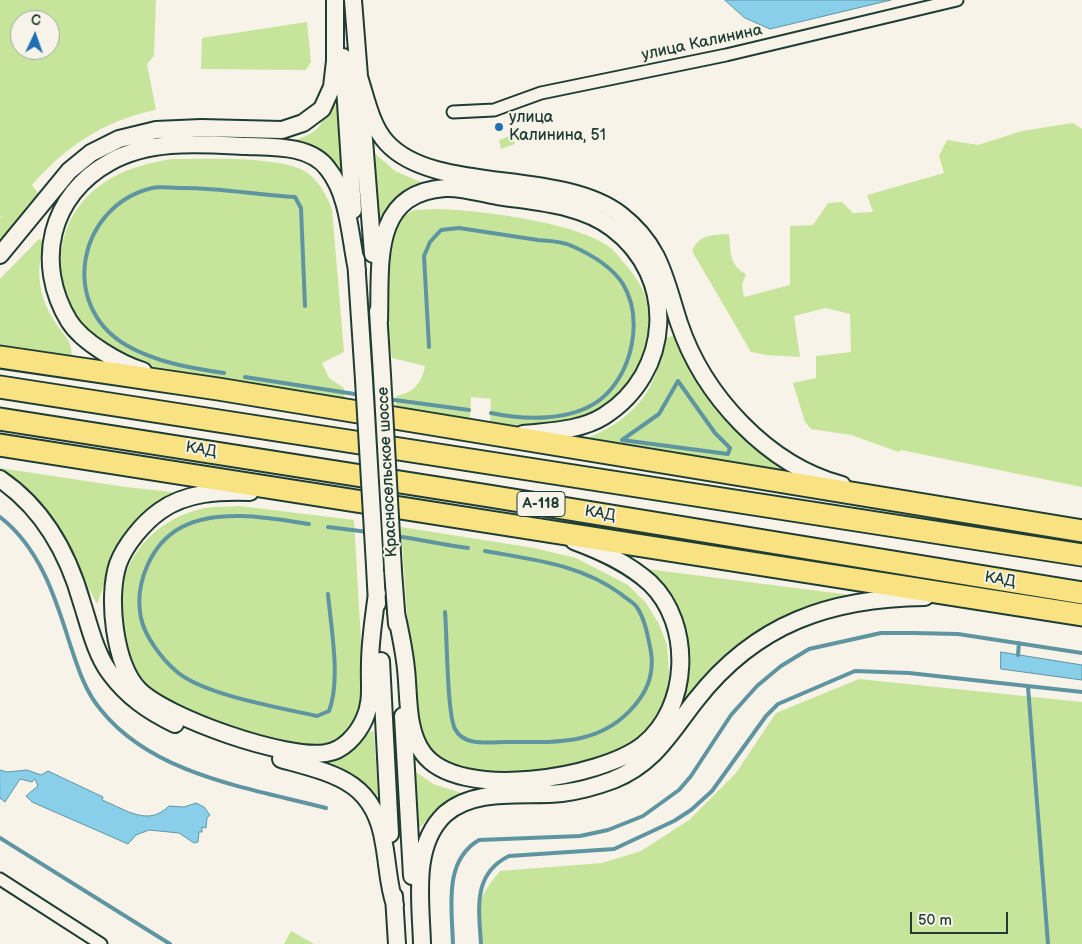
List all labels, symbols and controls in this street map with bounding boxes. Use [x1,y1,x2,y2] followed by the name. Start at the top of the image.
[10,10,60,60] north arrow
[30,12,41,29] text: С
[640,21,764,65] street label: улица Калинина
[509,108,606,146] place label: улица Калинина, 51
[493,121,505,133] marker: улица Калинина, 51
[374,386,402,558] street label: Красносельское шоссе
[184,438,218,462] street label: КАД
[517,492,565,516] road number: А-118
[583,502,617,526] street label: КАД
[983,568,1017,592] street label: КАД
[912,902,1010,934] scale bar
[918,911,952,930] text: 50 m

